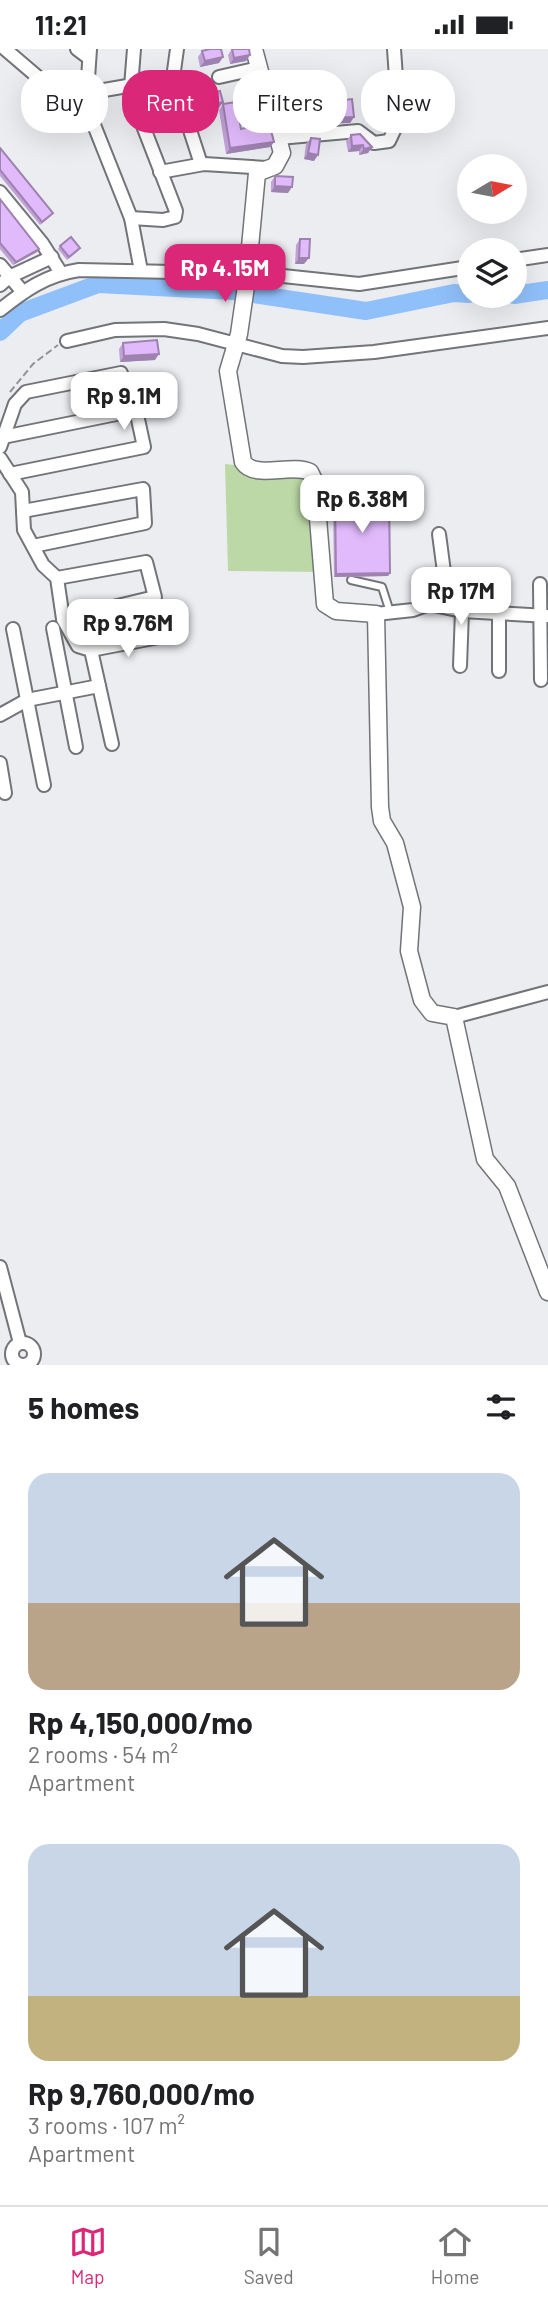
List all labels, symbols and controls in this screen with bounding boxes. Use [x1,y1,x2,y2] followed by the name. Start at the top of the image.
[35,9,87,40] text: 11:21
[21,70,108,133] chip: Buy
[122,70,219,133] chip: Rent
[233,70,347,133] chip: Filters
[361,70,455,133] chip: New
[457,154,527,224] north arrow
[457,154,527,308] map controls
[457,238,527,308] button: layers
[153,245,297,304] pin: Rp 4.15M
[181,253,269,281] text: Rp 4.15M
[59,373,189,432] pin: Rp 9.1M
[87,381,161,409] text: Rp 9.1M
[290,475,434,535] pin: Rp 6.38M
[316,484,408,512] text: Rp 6.38M
[404,567,518,627] pin: Rp 17M
[427,576,495,604] text: Rp 17M
[56,599,200,659] pin: Rp 9.76M
[83,608,173,636] text: Rp 9.76M
[482,1388,520,1426] icon: filters
[28,1389,139,1425] text: 5 homes
[211,1519,337,1645] icon: home
[28,1704,253,1740] text: Rp 4,150,000/mo
[28,1740,178,1768] text: 2 rooms · 54 m²
[28,1768,135,1796] text: Apartment
[211,1890,337,2016] icon: home
[28,2075,255,2111] text: Rp 9,760,000/mo
[28,2111,185,2139] text: 3 rooms · 107 m²
[28,2139,135,2167] text: Apartment
[69,2223,107,2288] tab: Map
[244,2223,294,2288] tab: Saved
[431,2223,479,2288] tab: Home

